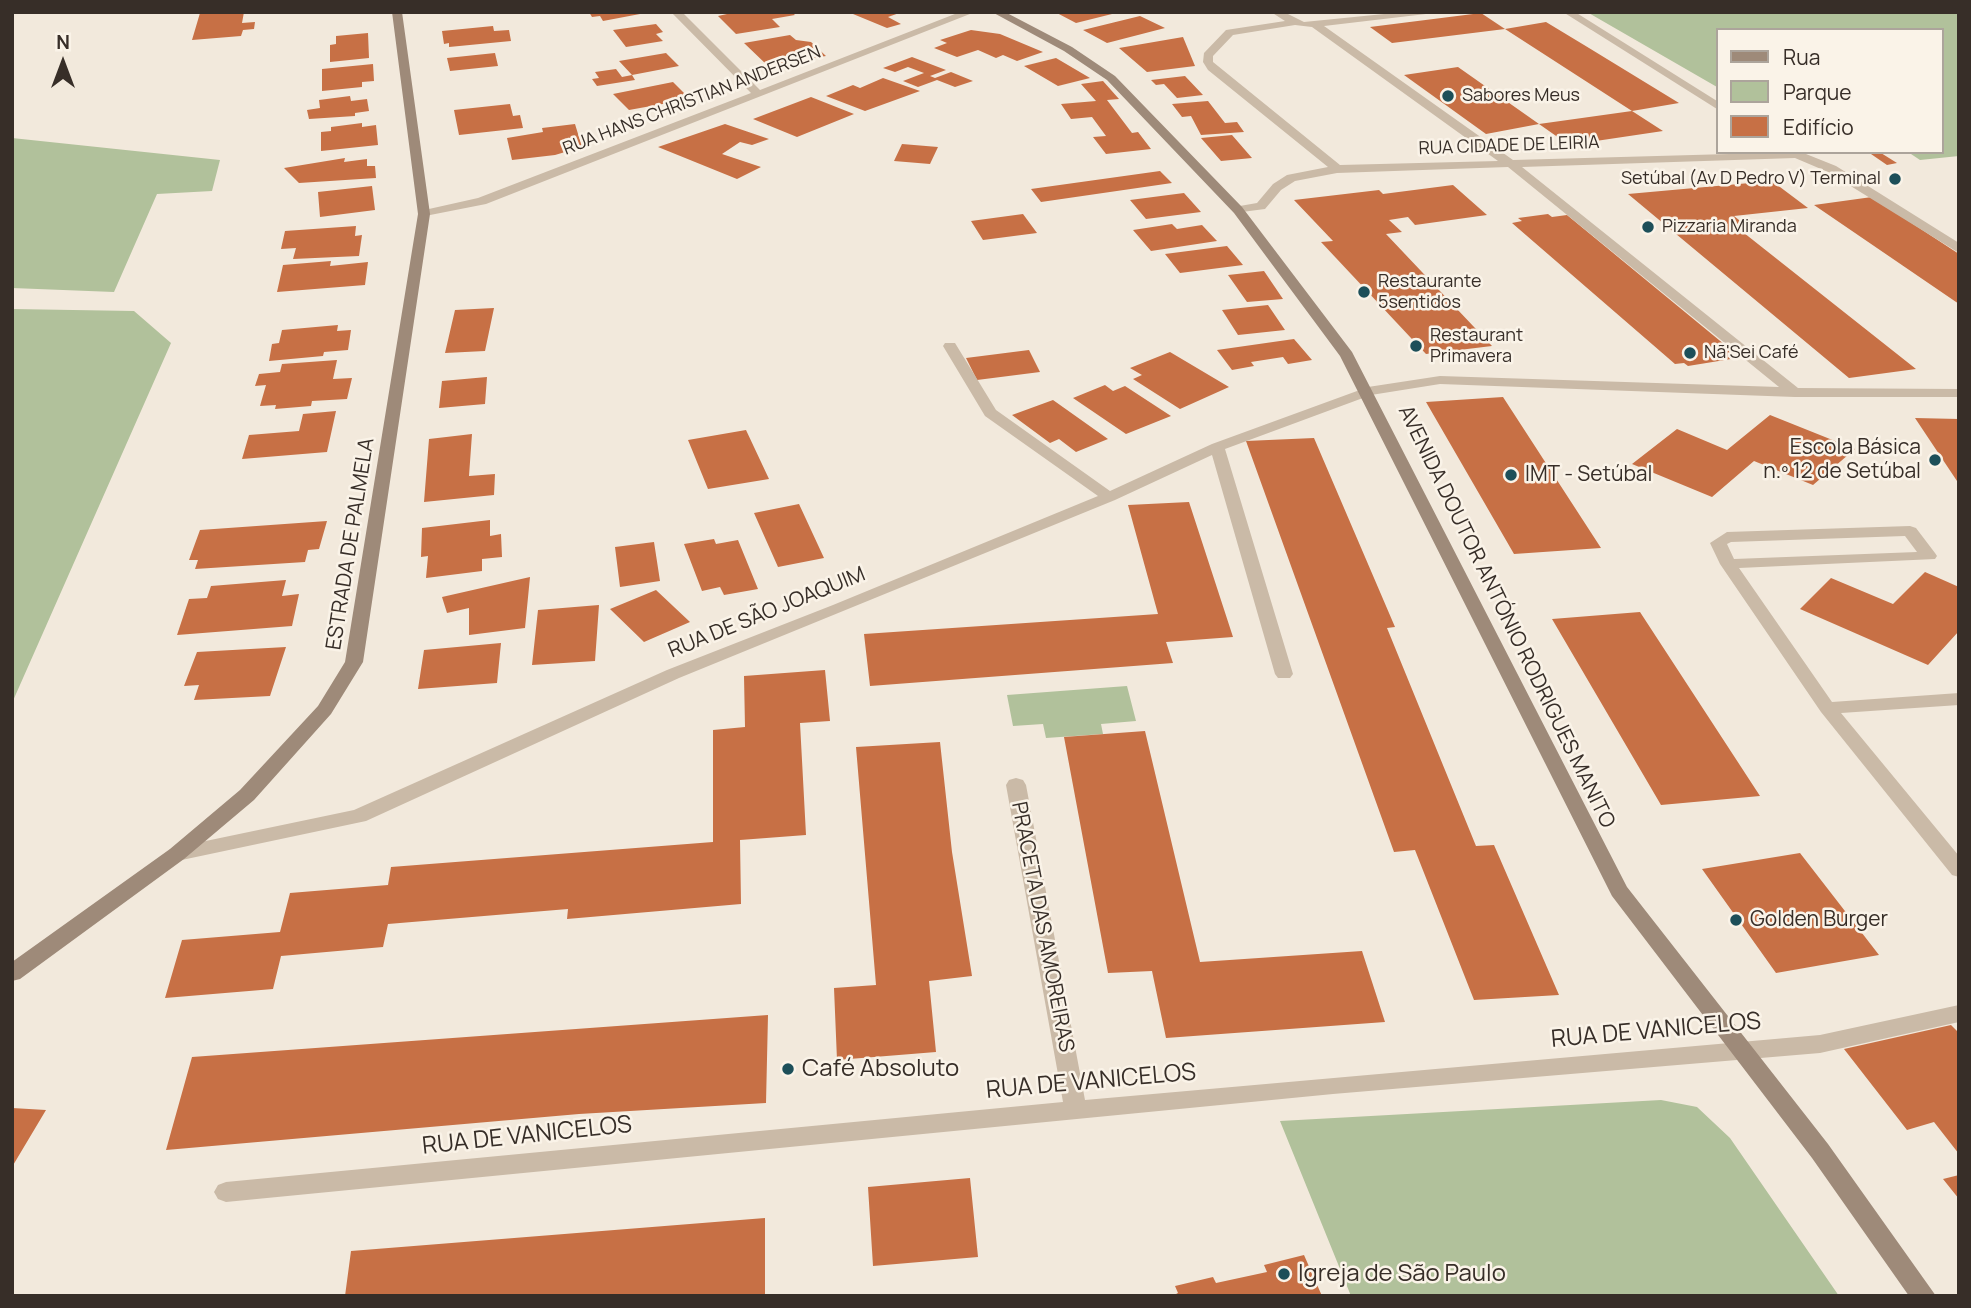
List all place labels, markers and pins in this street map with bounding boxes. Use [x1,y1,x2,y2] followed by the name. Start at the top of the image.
[1462,85,1580,107] place label: Sabores Meus
[1440,88,1456,104] marker: Sabores Meus
[1621,168,1881,190] place label: Setúbal (Av D Pedro V) Terminal
[1887,171,1903,187] marker: Setúbal (Av D Pedro V) Terminal
[1662,216,1797,238] place label: Pizzaria Miranda
[1640,219,1656,235] marker: Pizzaria Miranda
[1378,271,1481,314] place label: Restaurante 5sentidos
[1356,284,1372,300] marker: Restaurante 5sentidos
[1430,325,1523,368] place label: Restaurant Primavera
[1408,338,1424,354] marker: Restaurant Primavera
[1704,342,1799,364] place label: Nã'Sei Café
[1682,345,1698,361] marker: Nã'Sei Café
[1763,435,1921,485] place label: Escola Básica n.º 12 de Setúbal
[1927,452,1943,468] marker: Escola Básica n.º 12 de Setúbal
[1525,462,1652,488] place label: IMT - Setúbal
[1503,467,1519,483] marker: IMT - Setúbal
[1750,907,1888,933] place label: Golden Burger
[1728,912,1744,928] marker: Golden Burger
[802,1055,959,1083] place label: Café Absoluto
[780,1061,796,1077] marker: Café Absoluto
[1298,1260,1506,1288] place label: Igreja de São Paulo
[1276,1266,1292,1282] marker: Igreja de São Paulo

